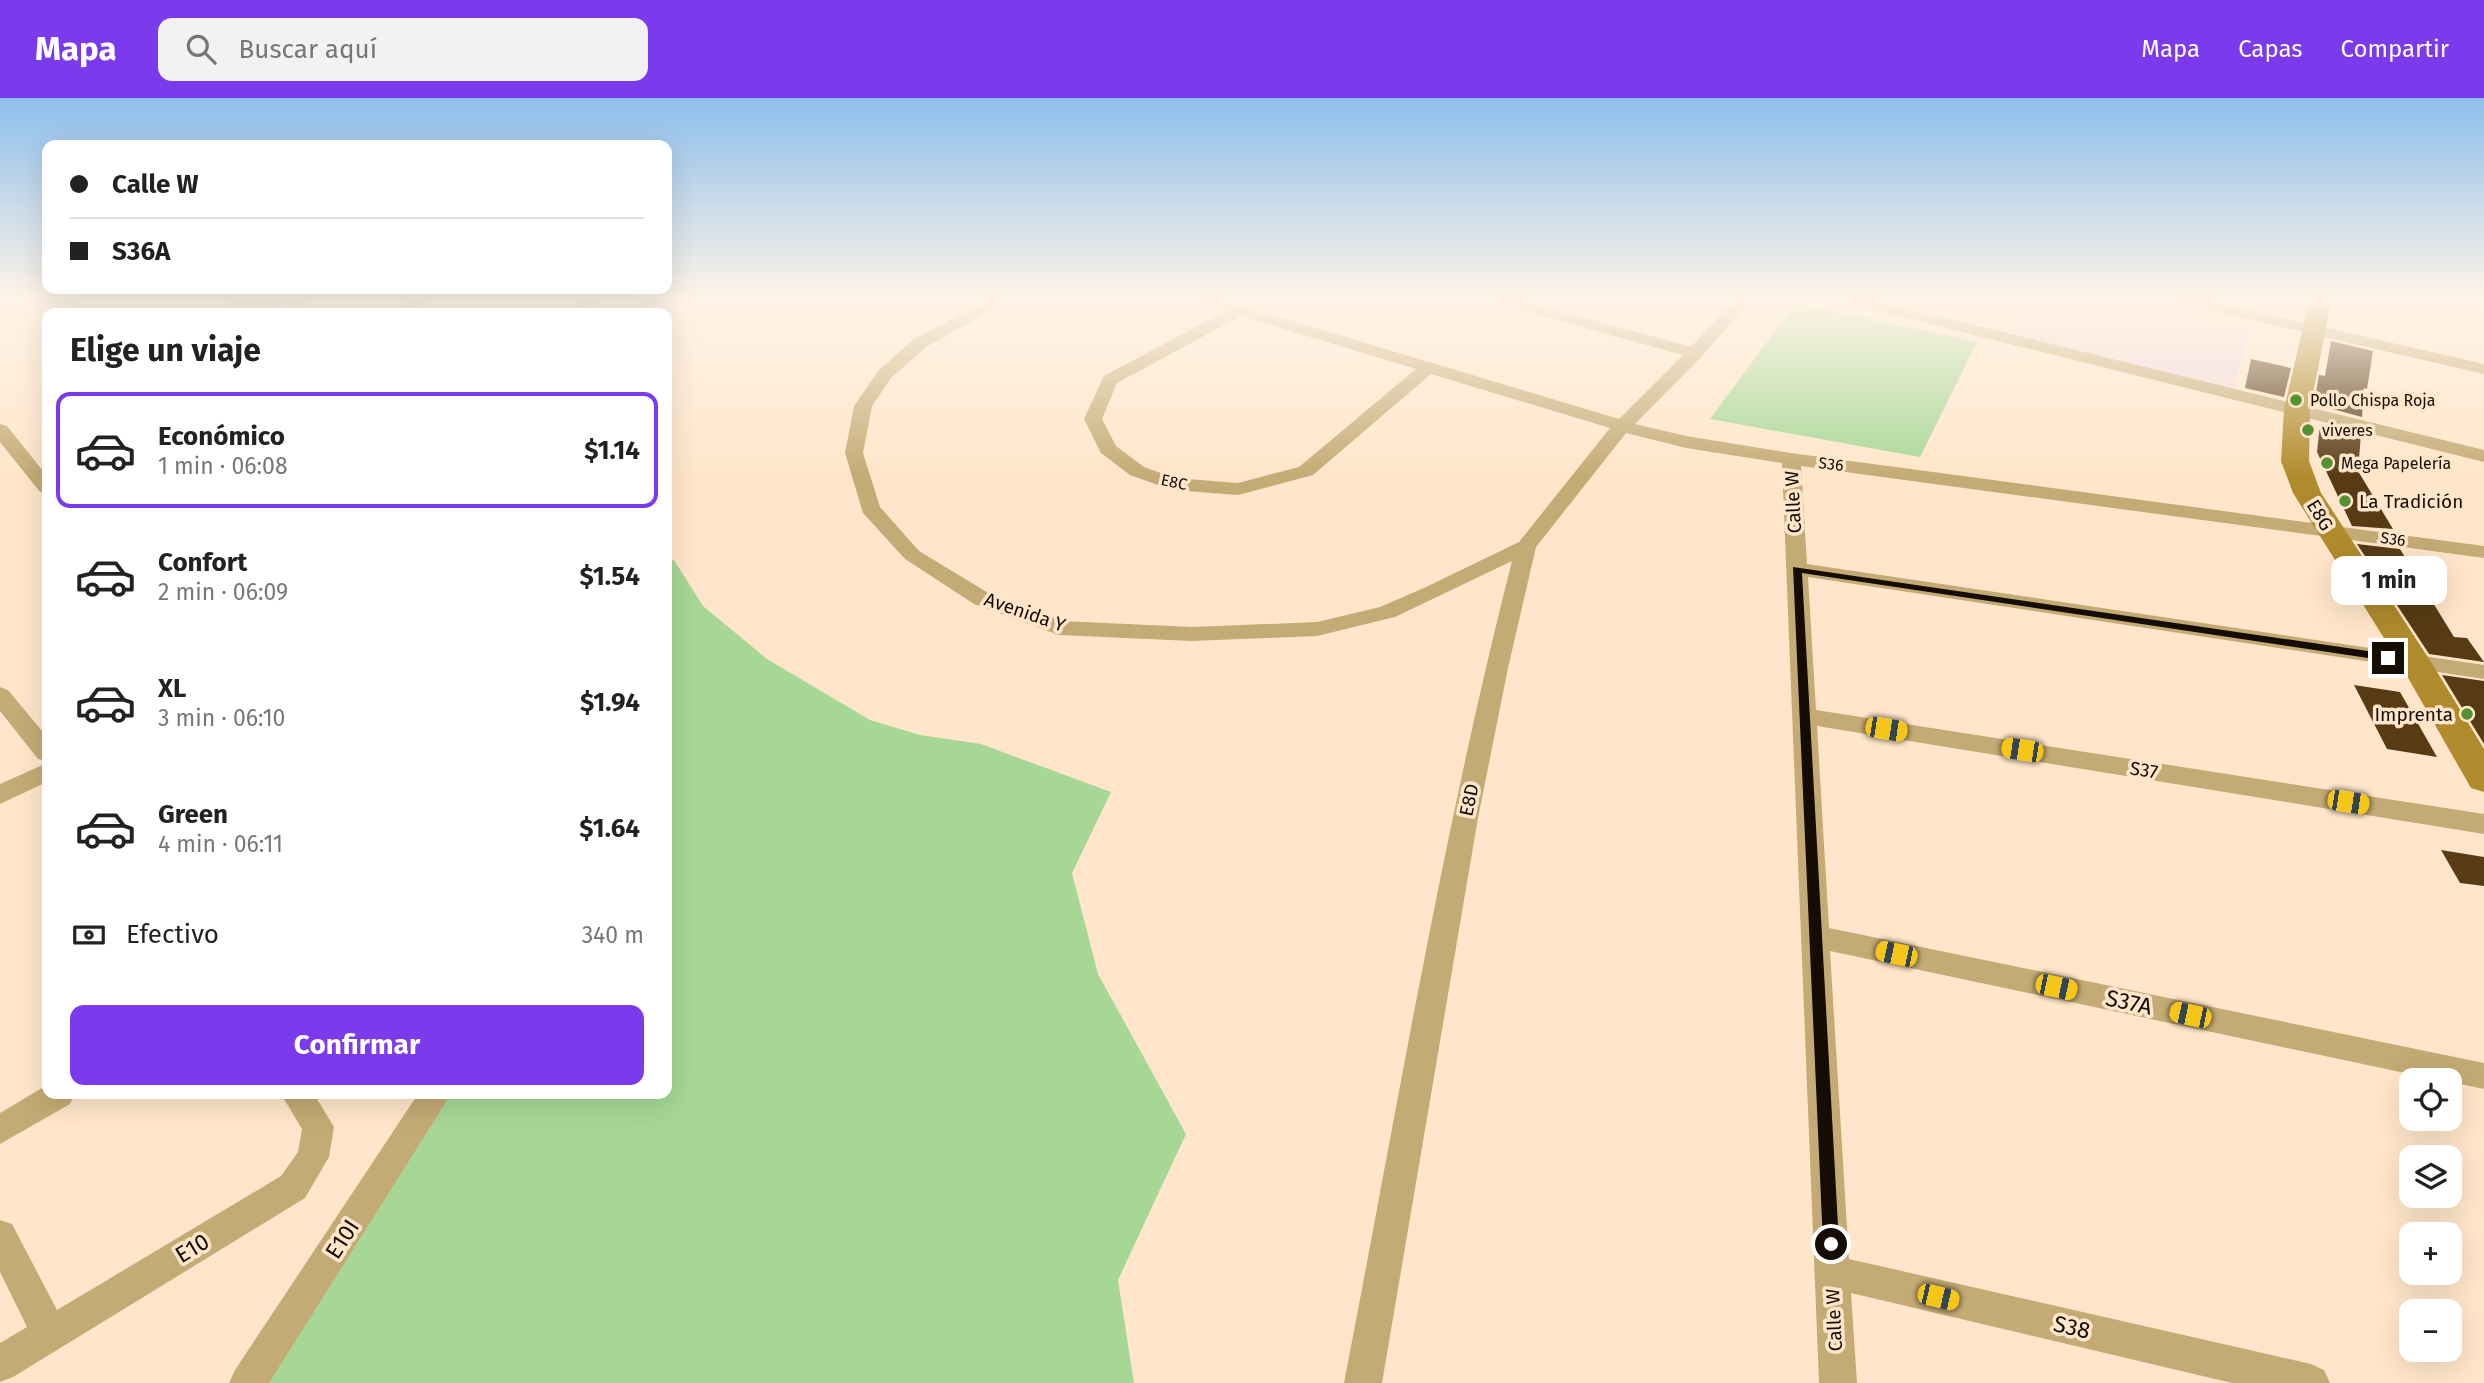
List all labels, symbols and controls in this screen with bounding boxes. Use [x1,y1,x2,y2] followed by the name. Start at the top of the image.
[158,18,648,81] search box
[35,29,116,69] text: Mapa
[182,30,220,68] icon: search
[238,34,377,65] text: Buscar aquí
[2141,35,2200,63] text: Mapa
[2238,35,2302,63] text: Capas
[2340,35,2449,63] text: Compartir
[112,169,199,200] text: Calle W
[112,236,170,267] text: S36A
[70,331,261,369] text: Elige un viaje
[2310,391,2435,410] place label: Pollo Chispa Roja
[2288,392,2304,408] marker: Pollo Chispa Roja
[74,419,137,482] icon: car
[158,421,285,452] text: Económico
[2322,421,2373,440] place label: viveres
[2300,422,2316,438] marker: viveres
[584,435,640,466] text: $1.14
[158,452,288,480] text: 1 min · 06:08
[1817,453,1845,475] street label: S36
[2341,454,2451,473] place label: Mega Papelería
[2319,455,2335,471] marker: Mega Papelería
[1159,470,1189,494] street label: E8C
[1780,470,1806,534] street label: Calle W
[2359,490,2463,513] place label: La Tradición
[2337,493,2353,509] marker: La Tradición
[2302,495,2338,535] street label: E8G
[2379,528,2407,550] street label: S36
[74,545,137,608] icon: car
[158,547,247,578] text: Confort
[2330,556,2446,606] callout: 1 min
[579,561,640,592] text: $1.54
[2361,566,2417,594] text: 1 min
[158,578,288,606] text: 2 min · 06:09
[981,587,1069,637] street label: Avenida Y
[2372,642,2404,674] route end
[74,671,137,734] icon: car
[158,673,186,704] text: XL
[580,687,640,718] text: $1.94
[2375,703,2453,726] place label: Imprenta
[158,704,285,732] text: 3 min · 06:10
[2459,706,2475,722] marker: Imprenta
[1864,715,1909,743] car
[2000,736,2045,764] car
[2128,756,2160,784] street label: S37
[1454,782,1484,818] street label: E8D
[2326,788,2371,816] car
[74,797,137,860] icon: car
[158,799,228,830] text: Green
[579,813,640,844] text: $1.64
[158,830,283,858] text: 4 min · 06:11
[70,916,108,954] icon: cash
[126,919,219,950] text: Efectivo
[582,921,644,949] text: 340 m
[1874,939,1919,969] car
[2034,972,2079,1002] car
[2103,983,2155,1021] street label: S37A
[2168,1000,2213,1030] car
[70,1005,644,1085] button: Confirmar
[2399,1068,2462,1362] map controls
[2399,1068,2462,1131] button: locate
[2399,1145,2462,1208] button: layers
[319,1214,365,1264] street label: E10I
[2399,1222,2462,1285] button: +
[170,1227,214,1269] street label: E10
[1815,1228,1847,1260] route start
[1916,1282,1961,1312] car
[1821,1288,1847,1352] street label: Calle W
[2399,1299,2462,1362] button: −
[2051,1309,2093,1345] street label: S38

